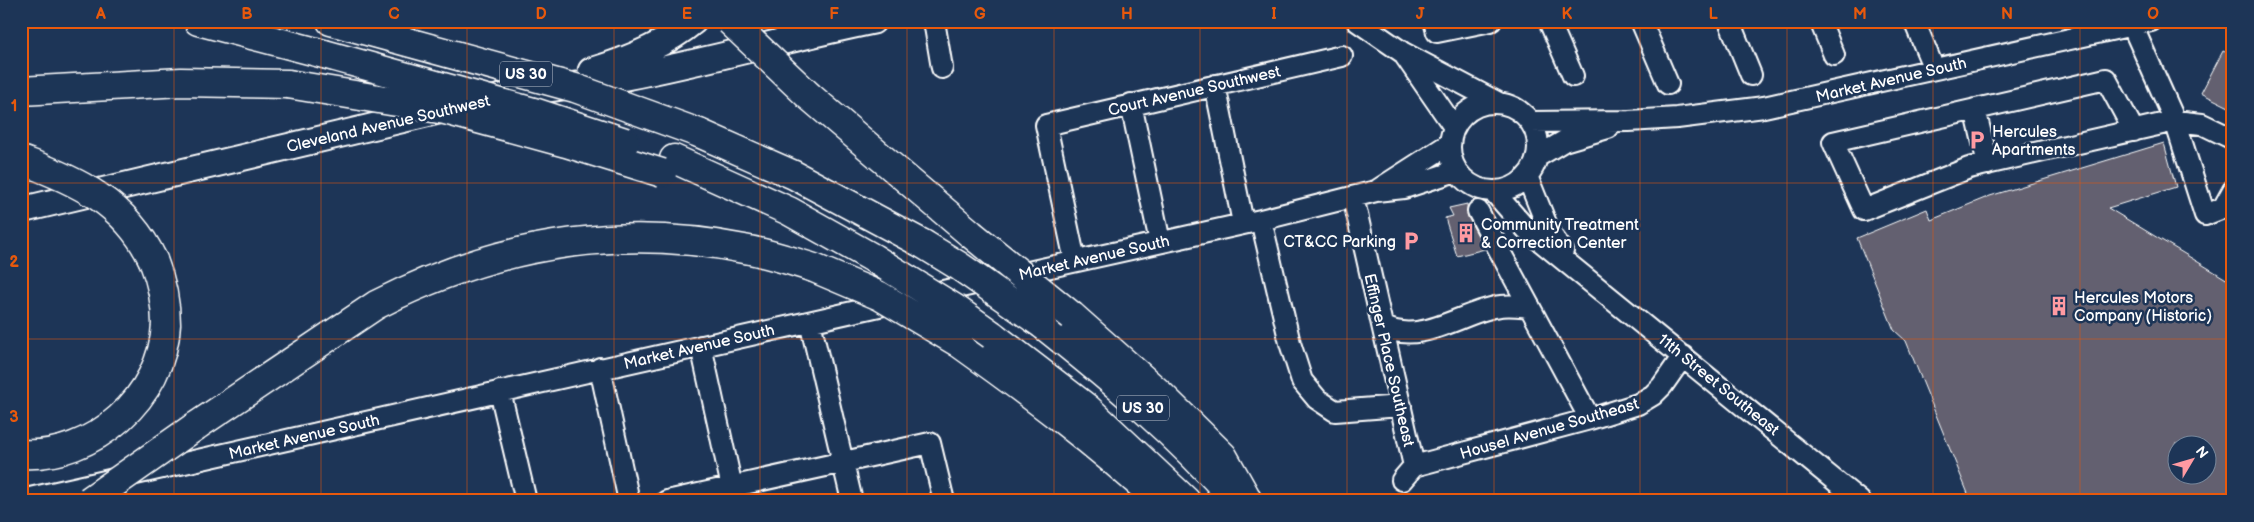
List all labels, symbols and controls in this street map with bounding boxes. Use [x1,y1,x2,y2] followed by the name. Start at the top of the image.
[95,5,106,24] text: A
[241,5,253,24] text: B
[388,5,400,24] text: C
[535,5,547,24] text: D
[682,5,692,24] text: E
[829,5,839,24] text: F
[974,5,986,24] text: G
[1121,5,1133,24] text: H
[1271,5,1277,24] text: I
[1416,5,1425,24] text: J
[1562,5,1573,24] text: K
[1708,5,1718,24] text: L
[1853,5,1867,24] text: M
[2001,5,2013,24] text: N
[2147,5,2159,24] text: O
[1814,54,1969,107] street label: Market Avenue South
[500,62,552,86] road number: US 30
[1106,62,1282,121] street label: Court Avenue Southwest
[285,92,492,157] street label: Cleveland Avenue Southwest
[11,97,17,116] text: 1
[1992,123,2075,160] place label: Hercules Apartments
[1966,129,1988,151] parking icon: Hercules Apartments
[1481,216,1639,253] place label: Community Treatment & Correction Center
[1455,222,1477,244] building icon: Community Treatment & Correction Center
[1400,230,1422,252] parking icon: CT&CC Parking
[1017,232,1172,285] street label: Market Avenue South
[1283,233,1396,252] place label: CT&CC Parking
[9,253,19,272] text: 2
[1359,272,1418,449] street label: Effinger Place Southeast
[2074,289,2212,326] place label: Hercules Motors Company (Historic)
[2048,295,2070,317] building icon: Hercules Motors Company (Historic)
[622,321,777,374] street label: Market Avenue South
[1654,330,1783,440] street label: 11th Street Southeast
[1458,395,1641,464] street label: Housel Avenue Southeast
[1117,396,1169,420] road number: US 30
[9,408,19,427] text: 3
[227,411,382,464] street label: Market Avenue South
[2166,434,2216,484] north arrow
[2192,443,2212,462] text: N

